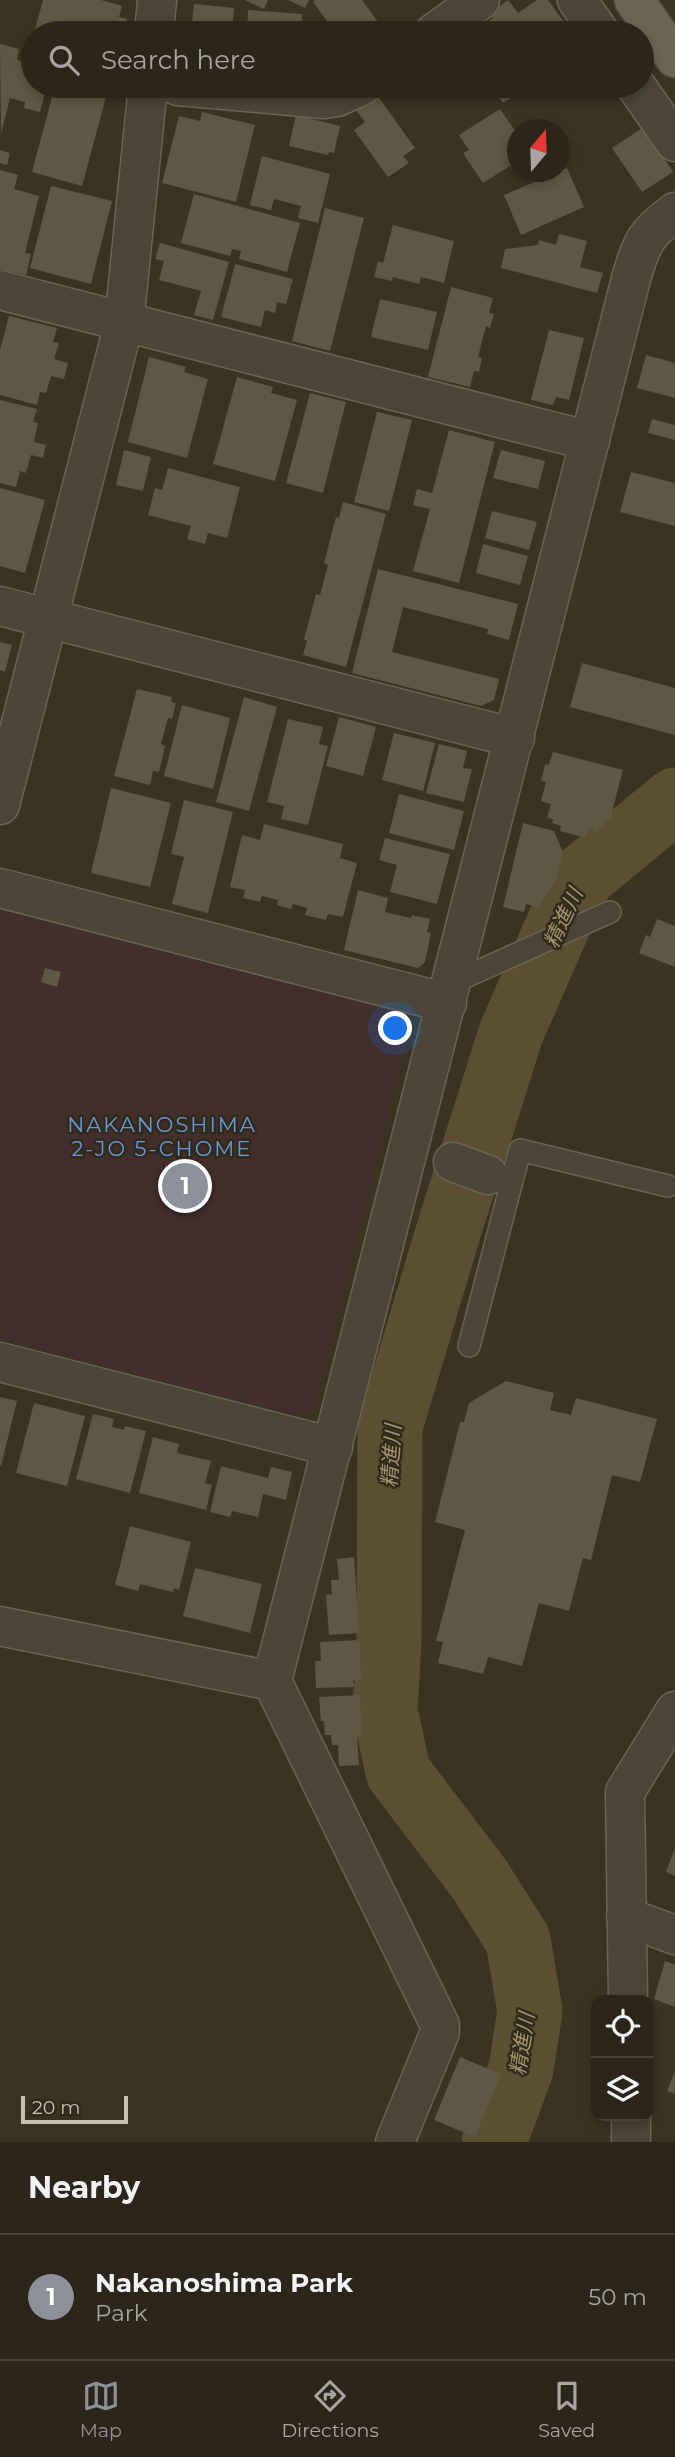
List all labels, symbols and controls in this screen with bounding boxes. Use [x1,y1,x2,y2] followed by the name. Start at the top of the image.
[21,21,654,98] search box
[45,41,83,79] icon: search
[101,44,256,76] text: Search here
[507,119,570,182] north arrow
[538,882,588,952] water label: 精進川
[378,1011,412,1045] your location
[67,1112,257,1161] district label: NAKANOSHIMA 2-JO 5-CHOME
[162,1160,208,1212] pin: 1
[376,1422,406,1488] water label: 精進川
[591,1995,654,2121] map controls
[591,1995,654,2058] button: locate
[505,2009,540,2077] water label: 精進川
[591,2058,654,2121] button: layers
[21,2093,128,2125] scale bar
[32,2096,80,2119] text: 20 m
[28,2169,140,2206] text: Nearby
[95,2267,353,2299] text: Nakanoshima Park
[46,2283,56,2311] text: 1
[588,2283,647,2311] text: 50 m
[95,2299,148,2327] text: Park
[80,2377,122,2442] tab: Map
[281,2377,379,2442] tab: Directions
[538,2377,595,2442] tab: Saved

